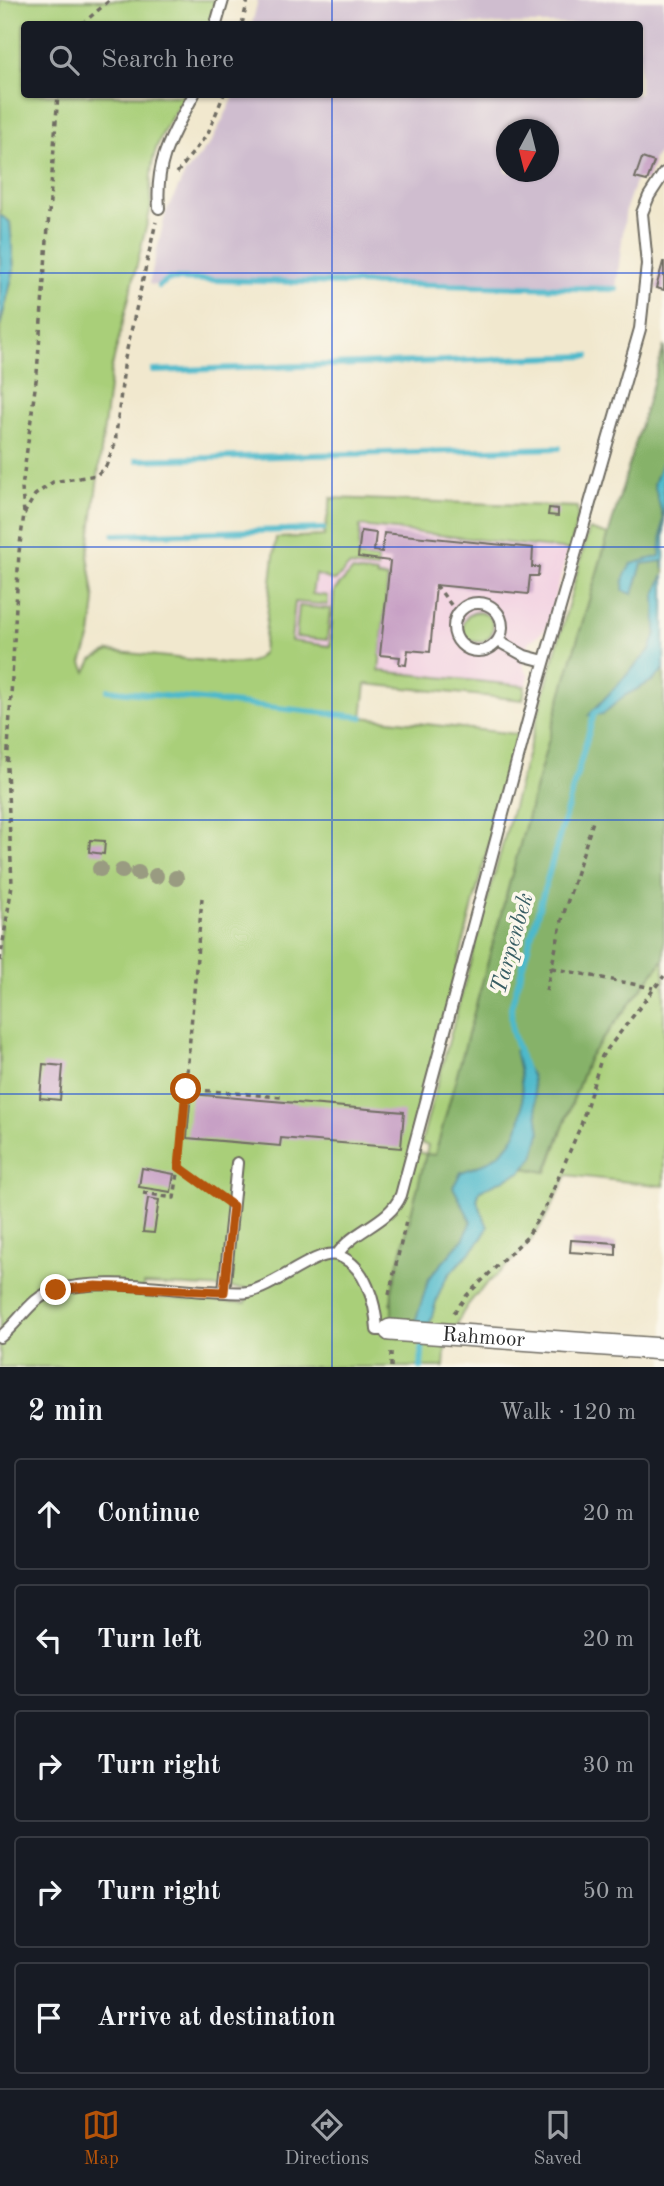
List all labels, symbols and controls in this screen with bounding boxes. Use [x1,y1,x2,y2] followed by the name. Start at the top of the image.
[21,21,643,98] search box
[45,41,83,79] icon: search
[101,47,234,73] text: Search here
[496,119,559,182] north arrow
[487,891,539,997] water label: Tarpenbek
[170,1073,201,1104] route start
[40,1274,71,1305] route end
[442,1325,526,1351] street label: Rahmoor
[28,1397,103,1427] text: 2 min
[500,1401,636,1424] text: Walk · 120 m
[30,1495,68,1533] icon: ahead
[97,1501,200,1527] text: Continue
[583,1502,634,1525] text: 20 m
[30,1621,68,1659] icon: left
[97,1627,202,1653] text: Turn left
[583,1628,634,1651] text: 20 m
[30,1747,68,1785] icon: right
[97,1753,220,1779] text: Turn right
[583,1754,634,1777] text: 30 m
[30,1873,68,1911] icon: right
[97,1879,220,1905] text: Turn right
[583,1880,634,1903] text: 50 m
[30,1999,68,2037] icon: arrive
[97,2005,336,2031] text: Arrive at destination
[82,2106,120,2171] tab: Map
[285,2106,369,2171] tab: Directions
[533,2106,582,2171] tab: Saved

